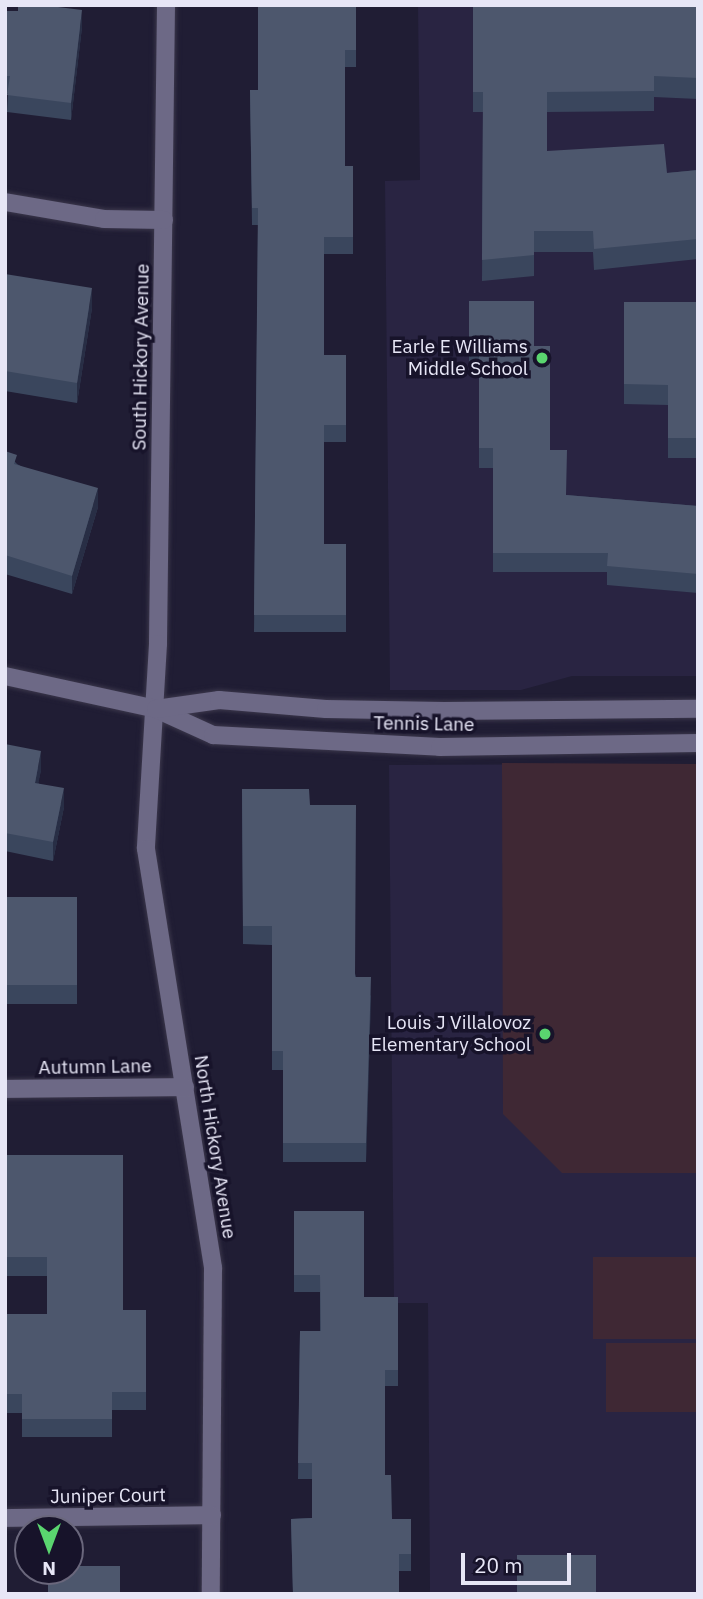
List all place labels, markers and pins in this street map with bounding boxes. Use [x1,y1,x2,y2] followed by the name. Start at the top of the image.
[392,336,528,380] place label: Earle E Williams Middle School
[534,350,550,366] marker: Earle E Williams Middle School
[371,1012,531,1056] place label: Louis J Villalovoz Elementary School
[537,1026,553,1042] marker: Louis J Villalovoz Elementary School

